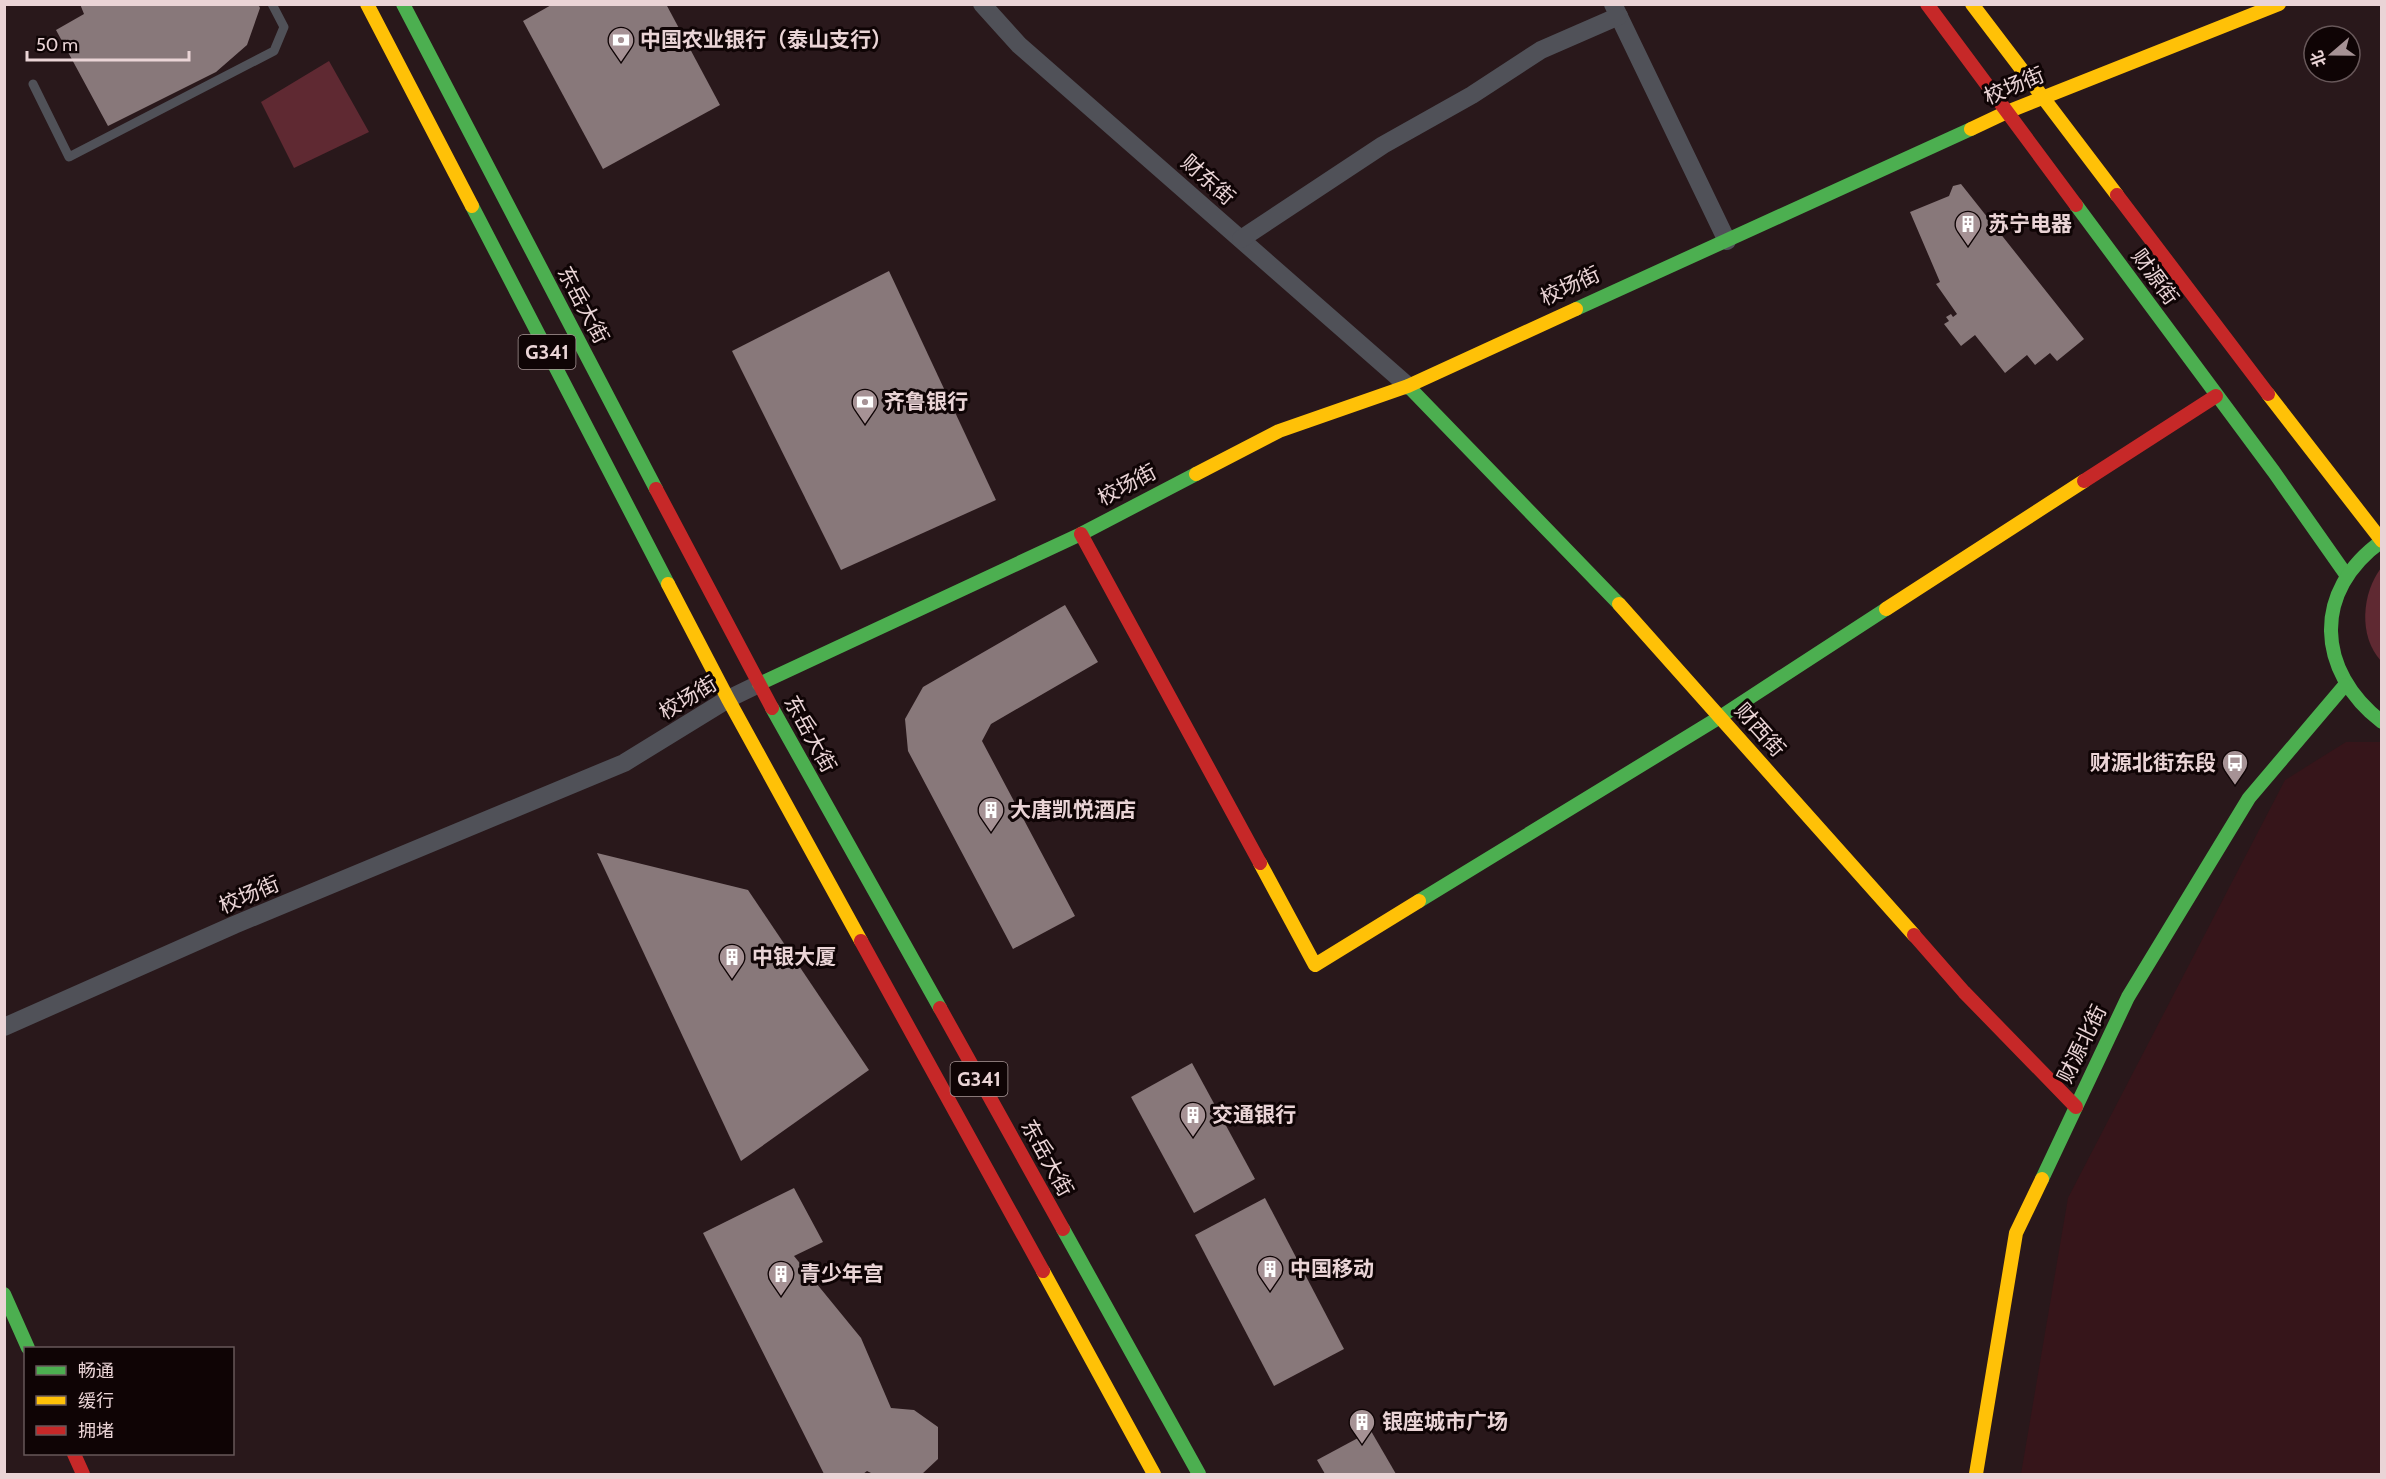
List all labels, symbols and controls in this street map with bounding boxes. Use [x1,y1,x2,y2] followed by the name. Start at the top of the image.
[27,24,189,62] scale bar
[2302,24,2362,84] north arrow
[606,25,636,63] bank icon: 中国农业银行（泰山支行）
[640,27,892,52] place label: 中国农业银行（泰山支行）
[36,34,78,56] text: 50 m
[2307,48,2330,70] text: 北
[1980,62,2048,109] street label: 校场街
[1176,150,1240,210] street label: 财东街
[1953,209,1983,247] building icon: 苏宁电器
[1988,211,2072,236] place label: 苏宁电器
[2127,244,2184,310] street label: 财源街
[1536,261,1604,310] street label: 校场街
[553,262,614,348] street label: 东岳大街
[518,335,576,369] road number: G341
[850,387,880,425] bank icon: 齐鲁银行
[884,389,968,414] place label: 齐鲁银行
[1093,459,1160,510] street label: 校场街
[654,671,721,725] street label: 校场街
[779,691,842,777] street label: 东岳大街
[1730,698,1791,761] street label: 财西街
[2220,748,2250,786] bus stop icon: 财源北街东段
[2090,750,2216,775] place label: 财源北街东段
[976,795,1006,833] building icon: 大唐凯悦酒店
[1010,797,1136,822] place label: 大唐凯悦酒店
[215,871,283,918] street label: 校场街
[717,942,747,980] building icon: 中银大厦
[752,944,836,969] place label: 中银大厦
[2052,1001,2111,1087] street label: 财源北街
[950,1062,1008,1096] road number: G341
[1178,1100,1208,1138] building icon: 交通银行
[1212,1102,1296,1127] place label: 交通银行
[1016,1115,1079,1201] street label: 东岳大街
[1255,1254,1285,1292] building icon: 中国移动
[1290,1256,1374,1281] place label: 中国移动
[766,1259,796,1297] building icon: 青少年宫
[800,1261,884,1286] place label: 青少年宫
[24,1347,234,1455] legend
[78,1360,114,1382] text: 畅通
[78,1390,114,1412] text: 缓行
[1347,1407,1377,1445] building icon: 银座城市广场
[1382,1409,1508,1434] place label: 银座城市广场
[78,1420,114,1442] text: 拥堵

